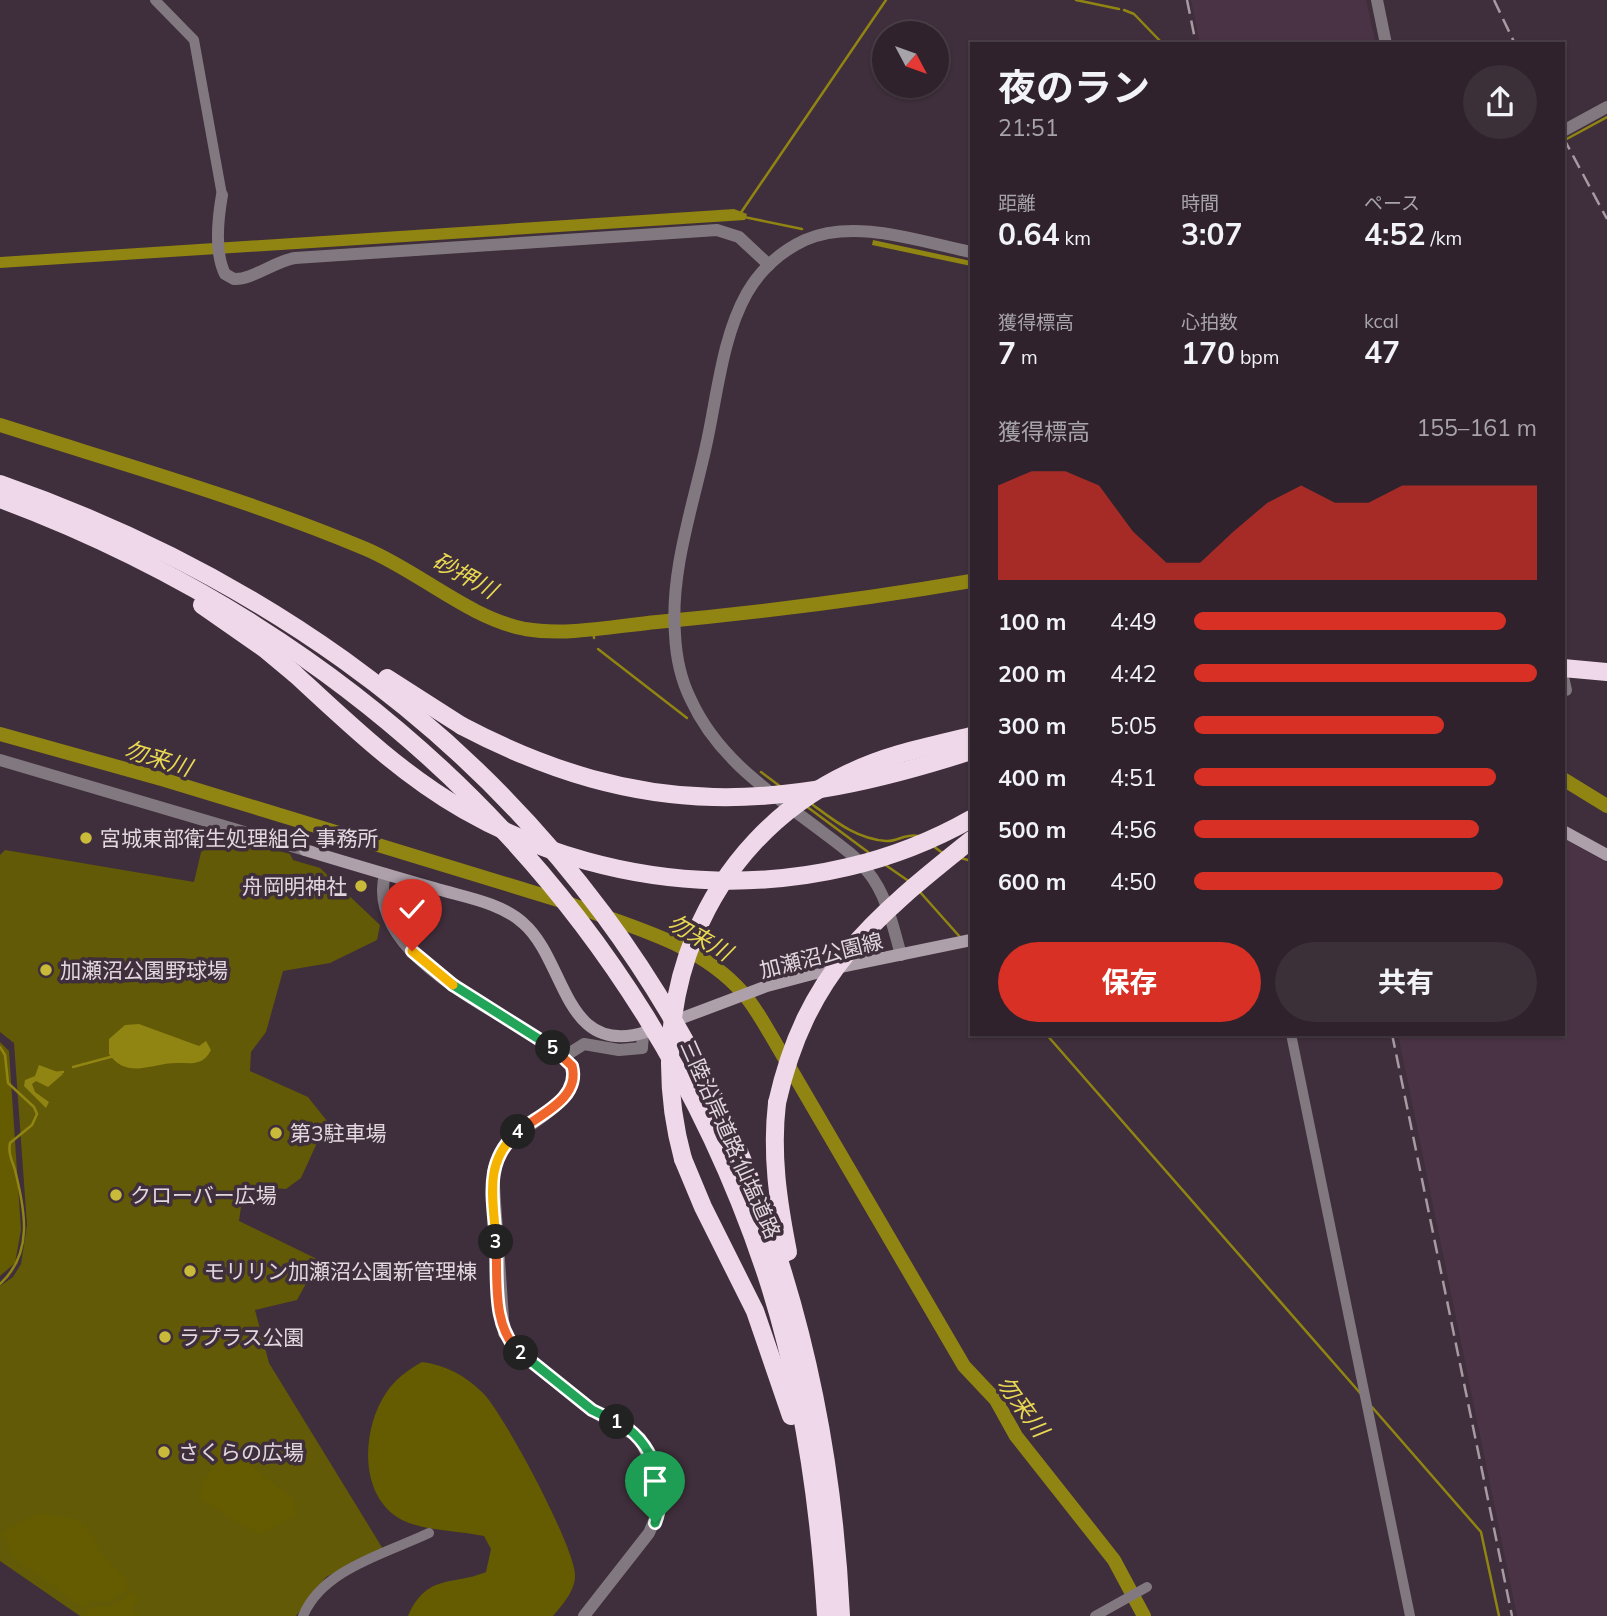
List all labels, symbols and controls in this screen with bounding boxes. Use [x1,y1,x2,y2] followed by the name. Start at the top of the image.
[872,21,948,98] north arrow
[872,21,949,98] map controls
[998,63,1150,111] text: 夜のラン
[1463,65,1537,139] button: share
[998,113,1058,142] text: 21:51
[998,191,1036,215] text: 距離
[1181,191,1219,215] text: 時間
[1364,191,1420,215] text: ペース
[998,215,1059,253] text: 0.64
[1181,215,1242,253] text: 3:07
[1364,215,1425,253] text: 4:52
[1059,226,1091,250] text: km
[1425,226,1462,250] text: /km
[1364,309,1399,333] text: kcal
[998,310,1074,334] text: 獲得標高
[1181,310,1238,334] text: 心拍数
[1364,333,1400,371] text: 47
[998,334,1016,372] text: 7
[1181,334,1235,372] text: 170
[1016,345,1038,369] text: m
[1235,345,1279,369] text: bpm
[1416,413,1537,442] text: 155–161 m
[998,417,1090,446] text: 獲得標高
[428,546,505,606] water label: 砂押川
[998,607,1066,636] text: 100 m
[1110,607,1157,636] text: 4:49
[998,659,1066,688] text: 200 m
[1110,659,1157,688] text: 4:42
[998,711,1066,740] text: 300 m
[1110,711,1157,740] text: 5:05
[121,734,198,783] water label: 勿来川
[998,763,1066,792] text: 400 m
[1110,763,1157,792] text: 4:51
[998,815,1066,844] text: 500 m
[1110,815,1157,844] text: 4:56
[100,825,378,851] place label: 宮城東部衛生処理組合 事務所
[78,830,94,846] marker: 宮城東部衛生処理組合 事務所
[998,867,1066,896] text: 600 m
[1110,867,1157,896] text: 4:50
[242,873,347,899] place label: 舟岡明神社
[353,878,369,894] marker: 舟岡明神社
[382,879,442,951] pin
[393,890,431,928] icon: check
[663,907,740,968] water label: 勿来川
[757,927,885,983] street label: 加瀬沼公園線
[998,942,1261,1022] button: 保存
[1275,942,1537,1022] button: 共有
[60,957,228,983] place label: 加瀬沼公園野球場
[38,962,54,978] marker: 加瀬沼公園野球場
[536,1030,570,1066] pin: 5
[547,1035,558,1059] text: 5
[675,1036,787,1242] street label: 三陸沿岸道路;仙塩道路
[500,1114,536,1150] pin: 4
[512,1119,523,1143] text: 4
[290,1120,387,1146] place label: 第3駐車場
[268,1125,284,1141] marker: 第3駐車場
[130,1182,277,1208] place label: クローバー広場
[108,1187,124,1203] marker: クローバー広場
[478,1224,514,1260] pin: 3
[490,1229,501,1253] text: 3
[204,1258,477,1284] place label: モリリン加瀬沼公園新管理棟
[182,1263,198,1279] marker: モリリン加瀬沼公園新管理棟
[179,1324,305,1350] place label: ラプラス公園
[157,1329,173,1345] marker: ラプラス公園
[504,1336,538,1370] pin: 2
[515,1340,526,1364] text: 2
[991,1370,1057,1445] water label: 勿来川
[600,1404,634,1440] pin: 1
[611,1409,622,1433] text: 1
[178,1439,304,1465] place label: さくらの広場
[156,1444,172,1460] marker: さくらの広場
[625,1451,685,1523] pin
[636,1462,674,1500] icon: arrive

